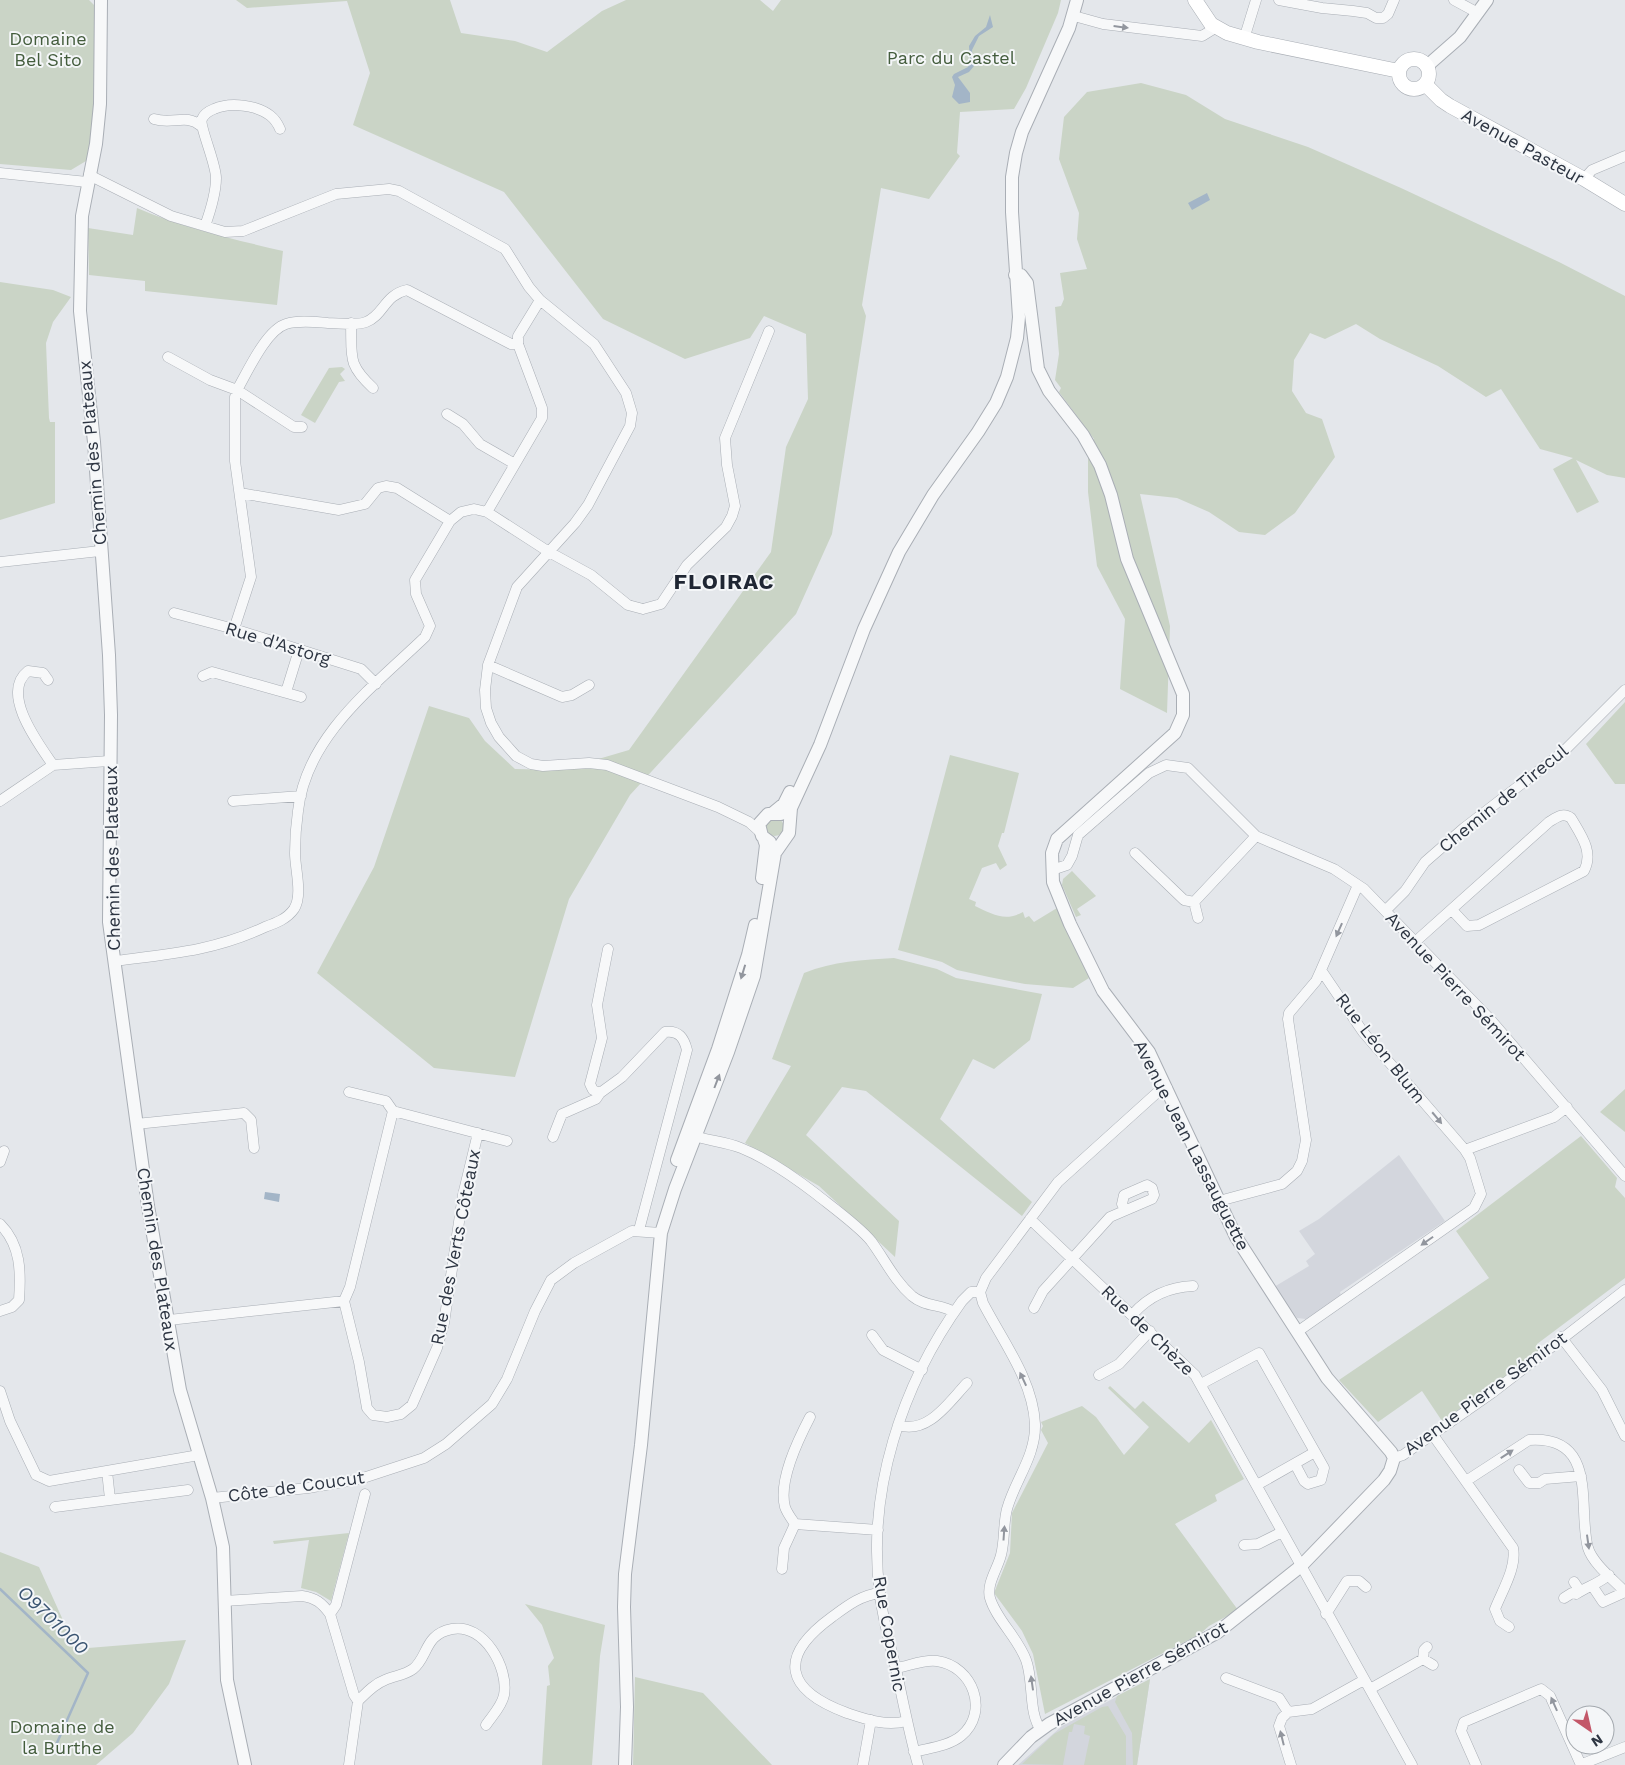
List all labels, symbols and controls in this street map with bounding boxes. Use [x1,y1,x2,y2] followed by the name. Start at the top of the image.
[1113,23,1129,31] one-way arrow
[9,28,87,70] park label: Domaine Bel Sito
[887,47,1016,68] park label: Parc du Castel
[1458,104,1588,188] street label: Avenue Pasteur
[73,360,111,546] street label: Chemin des Plateaux
[674,569,774,594] district label: FLOIRAC
[223,617,334,669] street label: Rue d'Astorg
[1434,739,1572,856] street label: Chemin de Tirecul
[100,765,124,951] street label: Chemin des Plateaux
[1381,907,1531,1065] street label: Avenue Pierre Sémirot
[1334,923,1342,937] one-way arrow
[738,965,746,980] one-way arrow
[1332,989,1430,1107] street label: Rue Léon Blum
[1130,1036,1254,1254] street label: Avenue Jean Lassauguette
[714,1074,722,1088] one-way arrow
[1432,1112,1443,1125] one-way arrow
[426,1147,484,1347] street label: Rue des Verts Côteaux
[133,1166,183,1352] street label: Chemin des Plateaux
[1420,1236,1434,1246] one-way arrow
[1097,1280,1199,1380] street label: Rue de Chèze
[1400,1327,1571,1459] street label: Avenue Pierre Sémirot
[1018,1372,1026,1386] one-way arrow
[1500,1450,1514,1459] one-way arrow
[226,1466,366,1506] street label: Côte de Coucut
[1000,1525,1008,1541] one-way arrow
[1584,1534,1592,1550] one-way arrow
[869,1574,911,1694] street label: Rue Copernic
[13,1580,93,1660] water label: O9701000
[1049,1616,1231,1730] street label: Avenue Pierre Sémirot
[1027,1674,1035,1690] one-way arrow
[1549,1697,1557,1711] one-way arrow
[1565,1705,1615,1755] north arrow
[9,1716,115,1758] park label: Domaine de la Burthe
[1278,1730,1286,1745] one-way arrow
[1588,1731,1606,1750] text: N

